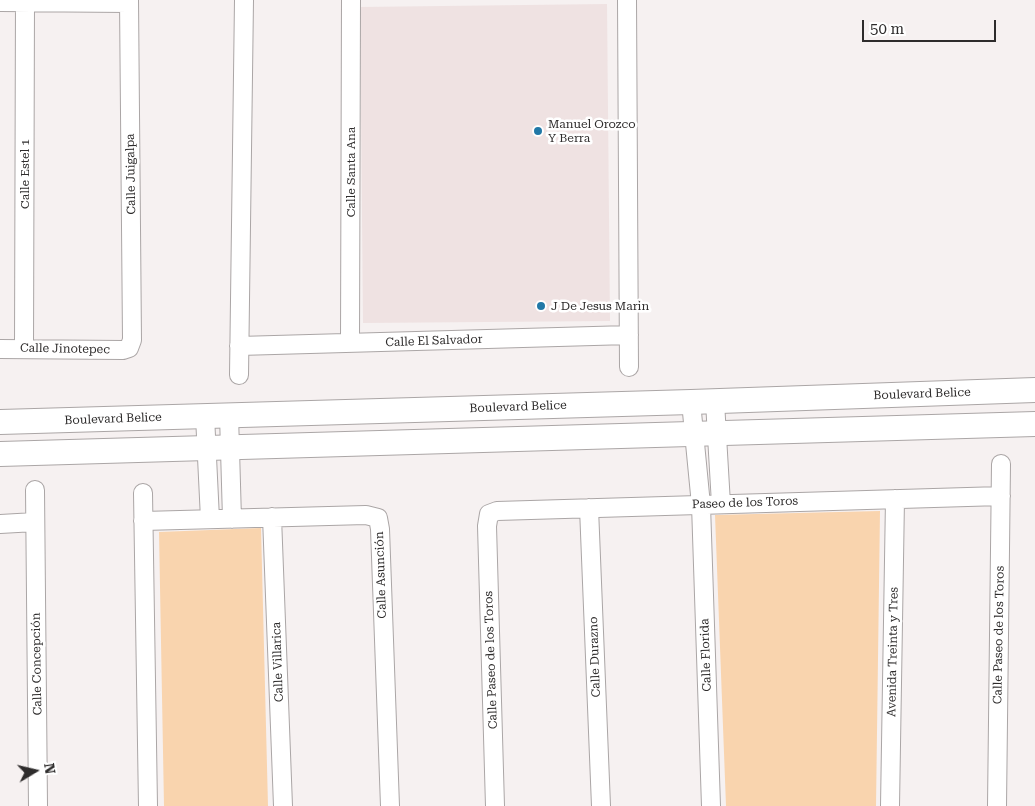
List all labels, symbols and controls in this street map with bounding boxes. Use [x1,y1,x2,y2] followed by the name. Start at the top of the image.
[865,10,999,42] scale bar
[870,20,904,38] text: 50 m
[548,117,636,145] place label: Manuel Orozco Y Berra
[532,125,544,137] marker: Manuel Orozco Y Berra
[344,127,358,217] street label: Calle Santa Ana
[123,133,139,215] street label: Calle Juigalpa
[18,139,32,209] street label: Calle Estel 1
[551,299,649,313] place label: J De Jesus Marin
[535,300,547,312] marker: J De Jesus Marin
[385,332,483,350] street label: Calle El Salvador
[20,341,110,357] street label: Calle Jinotepec
[873,385,971,403] street label: Boulevard Belice
[469,398,567,416] street label: Boulevard Belice
[64,410,162,428] street label: Boulevard Belice
[692,494,798,512] street label: Paseo de los Toros
[372,531,390,619] street label: Calle Asunción
[991,566,1007,704] street label: Calle Paseo de los Toros
[885,587,901,717] street label: Avenida Treinta y Tres
[481,591,501,729] street label: Calle Paseo de los Toros
[29,613,45,715] street label: Calle Concepción
[586,616,604,698] street label: Calle Durazno
[698,618,714,692] street label: Calle Florida
[269,622,287,702] street label: Calle Villarica
[10,746,60,796] north arrow
[41,762,59,775] text: N

